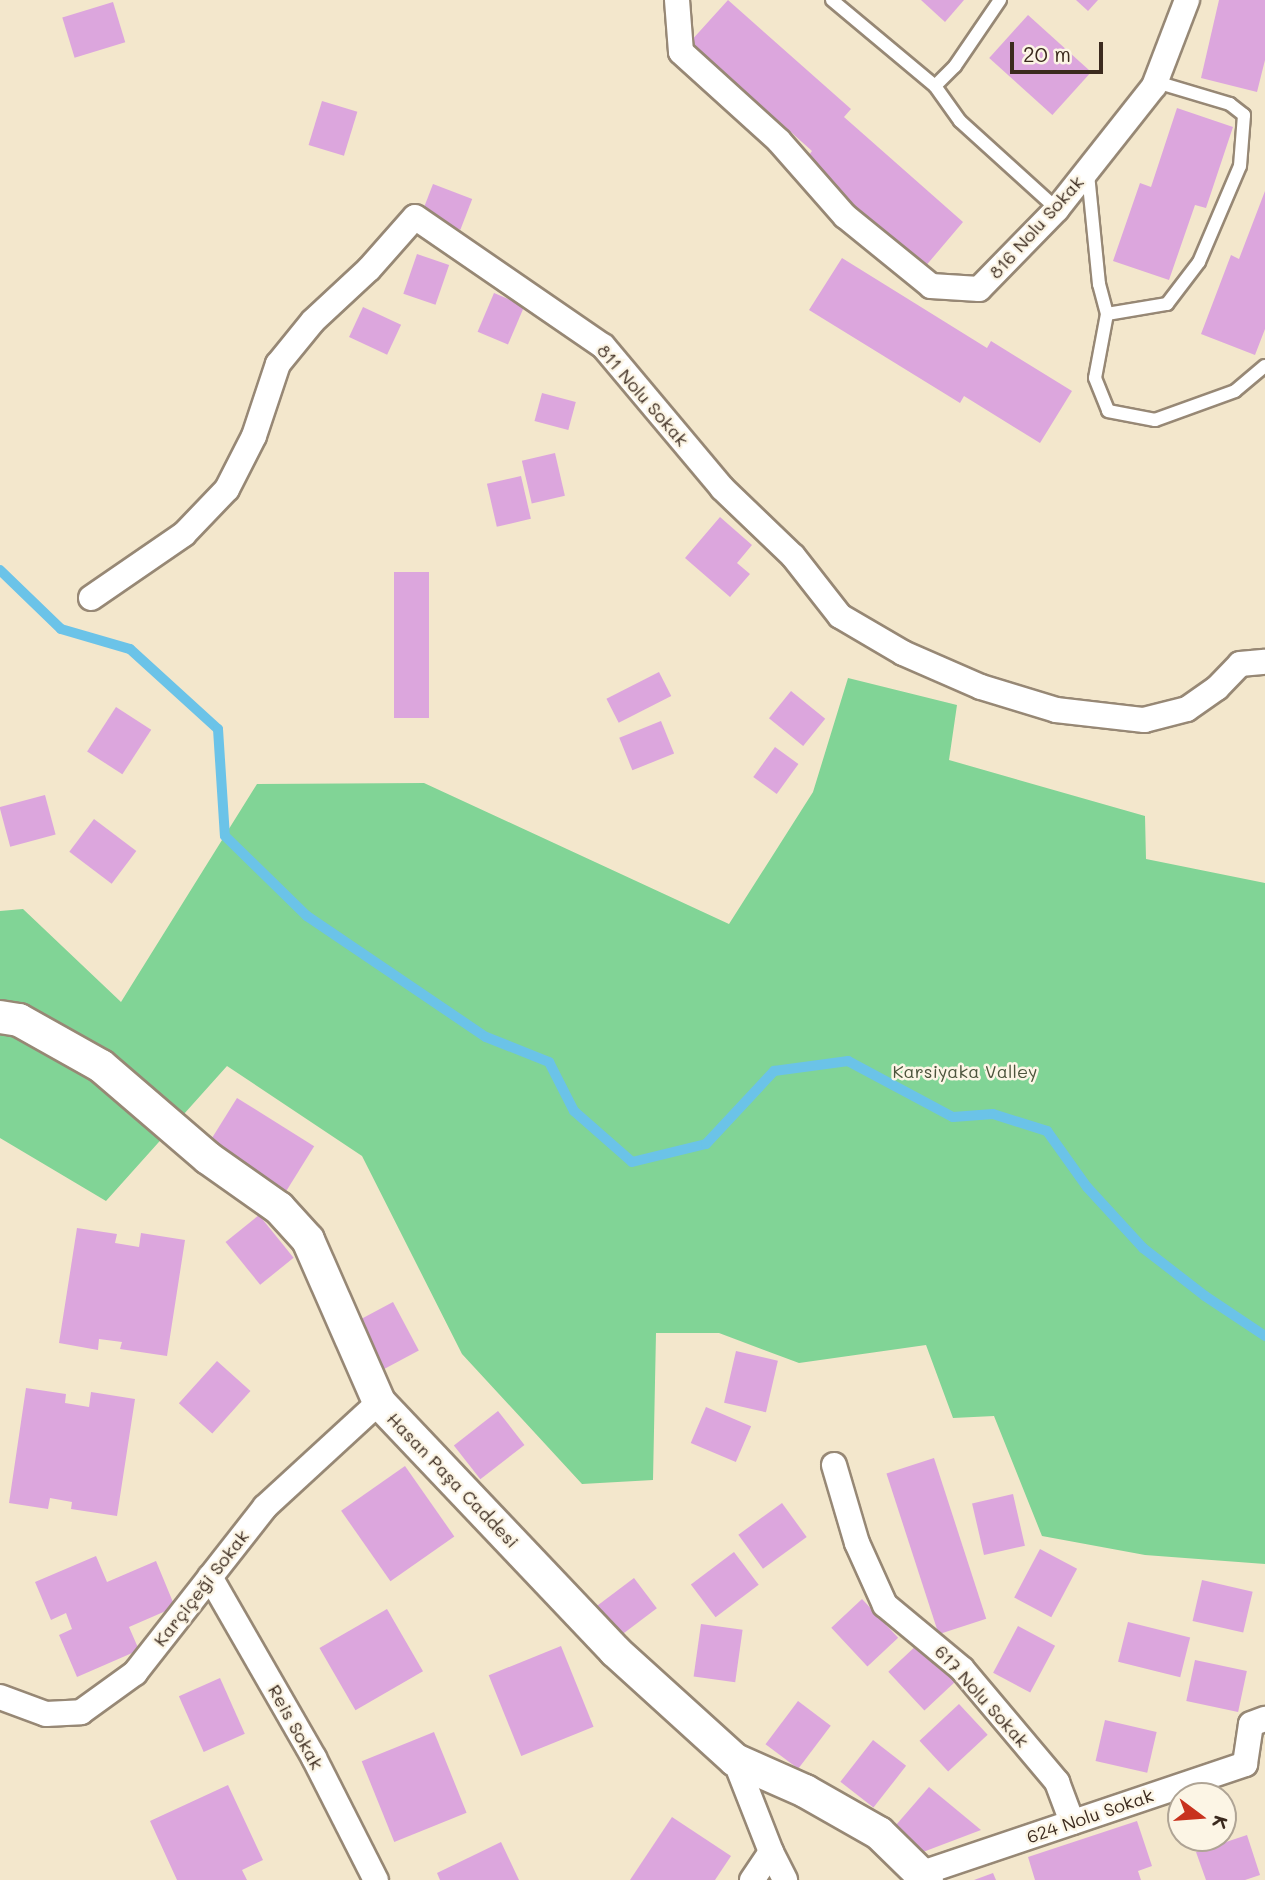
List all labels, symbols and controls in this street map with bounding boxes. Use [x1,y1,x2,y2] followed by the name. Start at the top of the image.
[1013,28,1106,72] scale bar
[1023,40,1071,67] text: 20 m
[984,171,1088,283] street label: 816 Nolu Sokak
[593,340,693,450] street label: 811 Nolu Sokak
[893,1060,1037,1082] park label: Karsiyaka Valley
[383,1408,523,1552] street label: Hasan Paşa Caddesi
[149,1525,253,1651] street label: Karçiçeği Sokak
[931,1641,1033,1751] street label: 617 Nolu Sokak
[264,1681,328,1773] street label: Reis Sokak
[1167,1782,1237,1852] north arrow
[1024,1784,1156,1848] street label: 624 Nolu Sokak
[1207,1813,1234,1832] text: K

